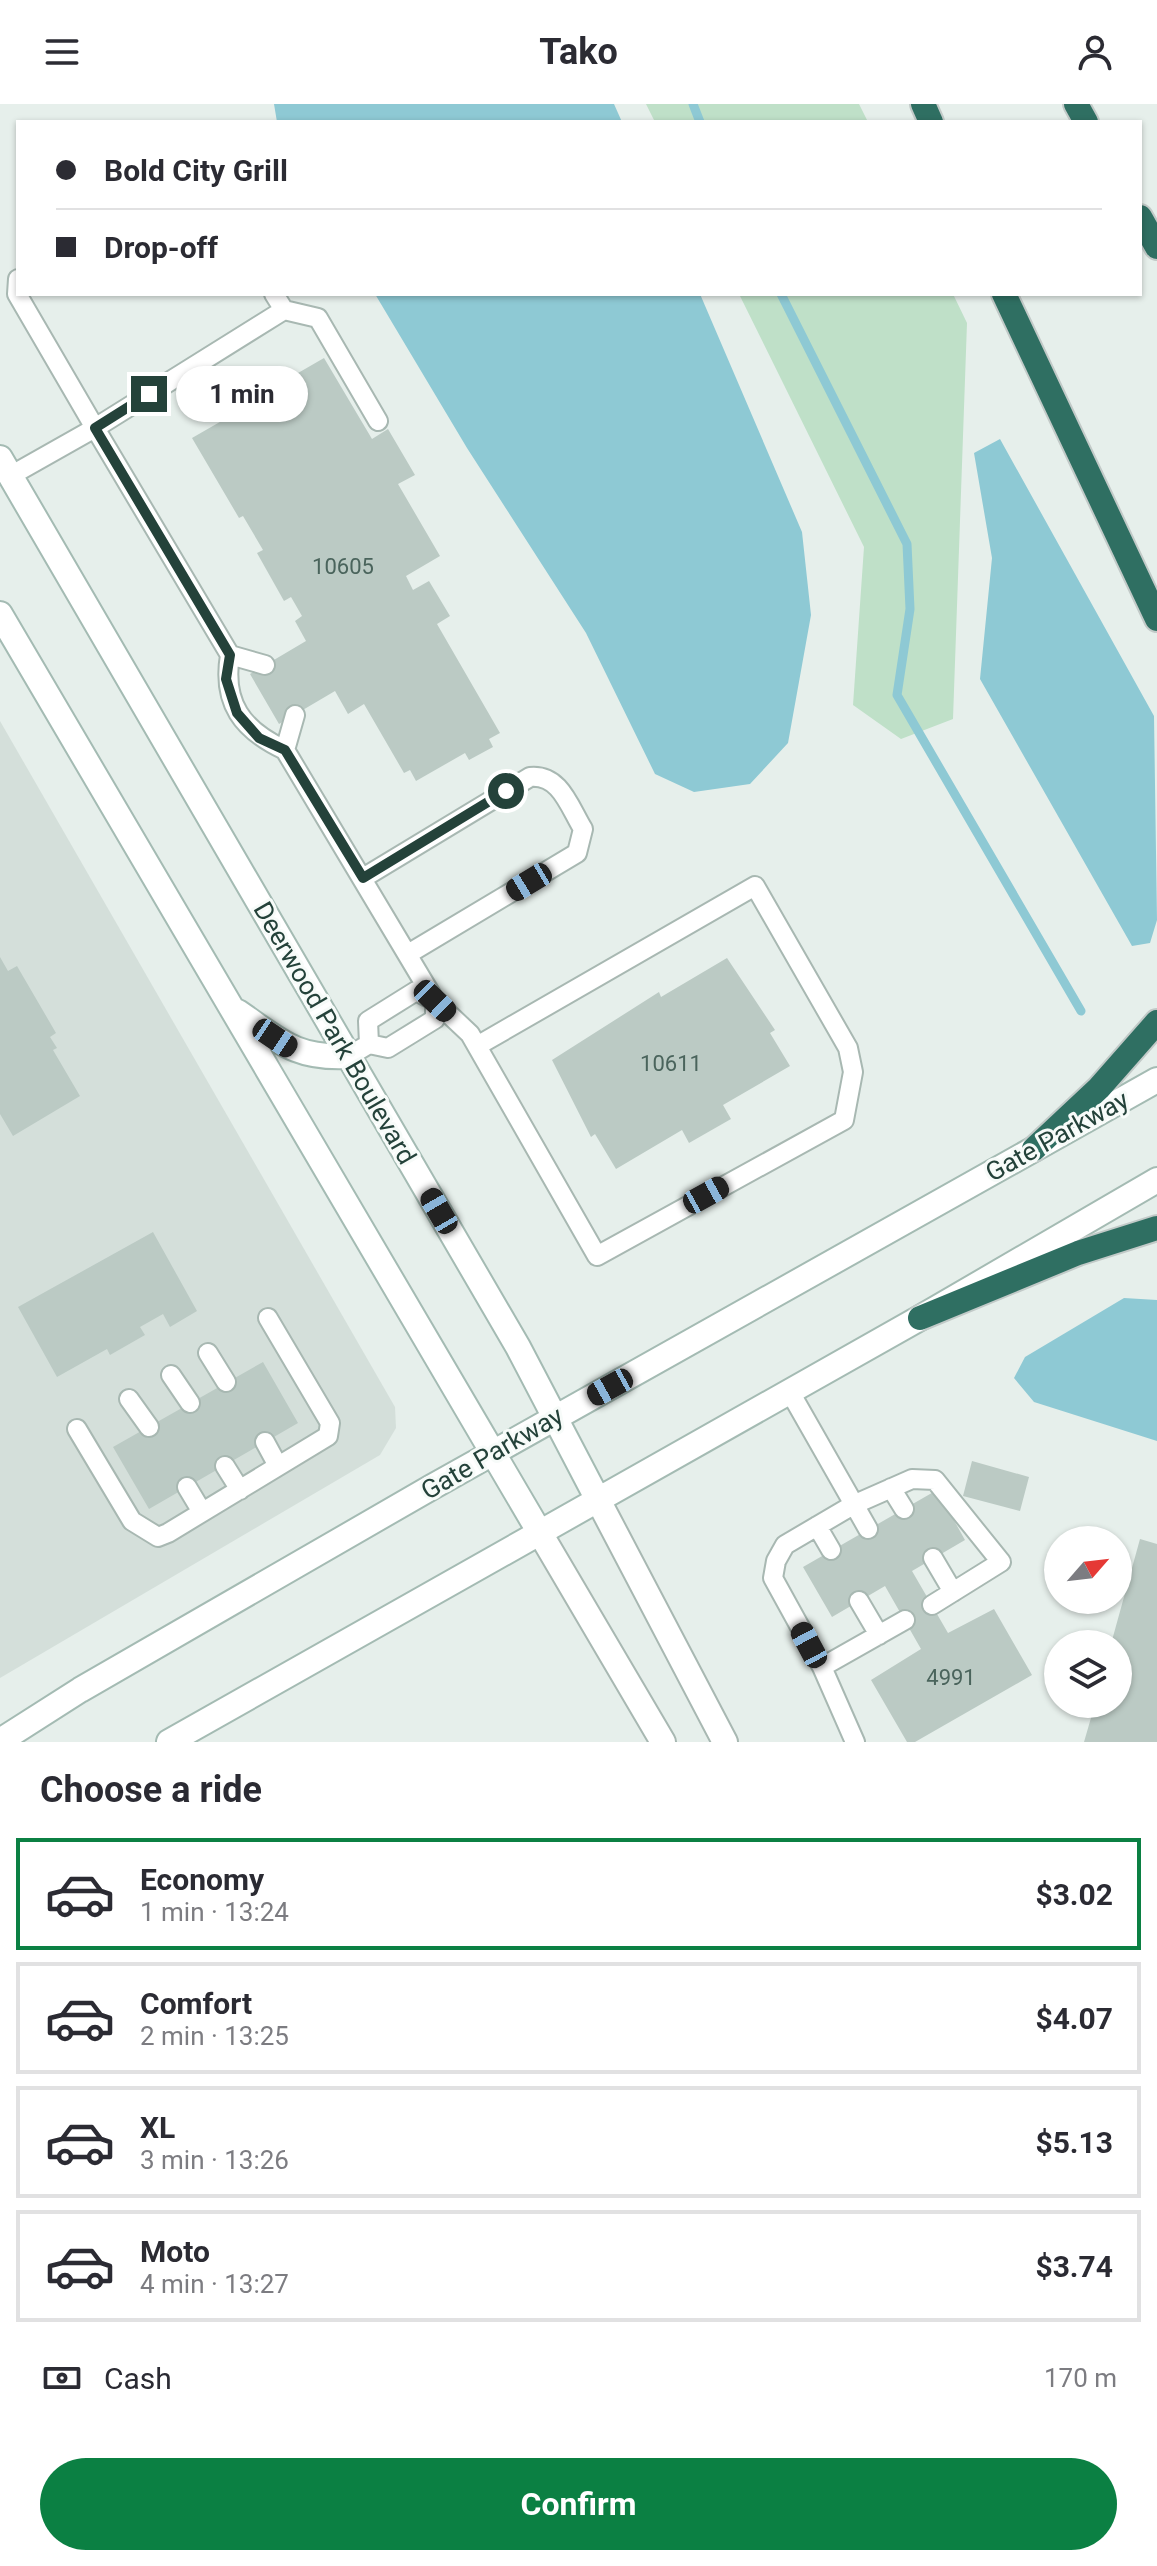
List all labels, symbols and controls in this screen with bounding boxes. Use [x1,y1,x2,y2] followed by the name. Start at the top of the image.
[40,30,84,74] icon: menu
[1073,30,1117,74] icon: person
[539,31,618,73] text: Tako
[104,153,288,188] text: Bold City Grill
[104,230,218,265] text: Drop-off
[177,366,309,422] callout: 1 min
[131,376,167,412] route end
[209,379,275,409] text: 1 min
[312,554,374,579] house number: 10605
[488,773,524,809] route start
[502,859,556,905] car
[248,897,422,1169] street label: Deerwood Park Boulevard
[409,976,461,1026] car
[248,1015,302,1061] car
[640,1051,702,1076] house number: 10611
[980,1084,1134,1188] street label: Gate Parkway
[679,1173,733,1217] car
[417,1184,461,1238] car
[583,1365,637,1409] car
[416,1400,568,1506] street label: Gate Parkway
[1044,1526,1132,1614] north arrow
[1044,1526,1132,1718] map controls
[787,1618,831,1672] car
[1044,1630,1132,1718] button: layers
[926,1665,976,1690] house number: 4991
[40,1769,262,1811] text: Choose a ride
[44,1858,116,1930] icon: car
[140,1862,264,1897] text: Economy
[1035,1877,1113,1912] text: $3.02
[140,1897,289,1927] text: 1 min · 13:24
[44,1982,116,2054] icon: car
[140,1986,252,2021] text: Comfort
[1035,2001,1113,2036] text: $4.07
[140,2021,289,2051] text: 2 min · 13:25
[44,2106,116,2178] icon: car
[140,2110,175,2145] text: XL
[1035,2125,1113,2160] text: $5.13
[140,2145,289,2175] text: 3 min · 13:26
[44,2230,116,2302] icon: car
[140,2234,210,2269] text: Moto
[1035,2249,1113,2284] text: $3.74
[140,2269,289,2299] text: 4 min · 13:27
[40,2356,84,2400] icon: cash
[104,2361,172,2396] text: Cash
[1044,2363,1117,2393] text: 170 m
[40,2458,1117,2550] button: Confirm

